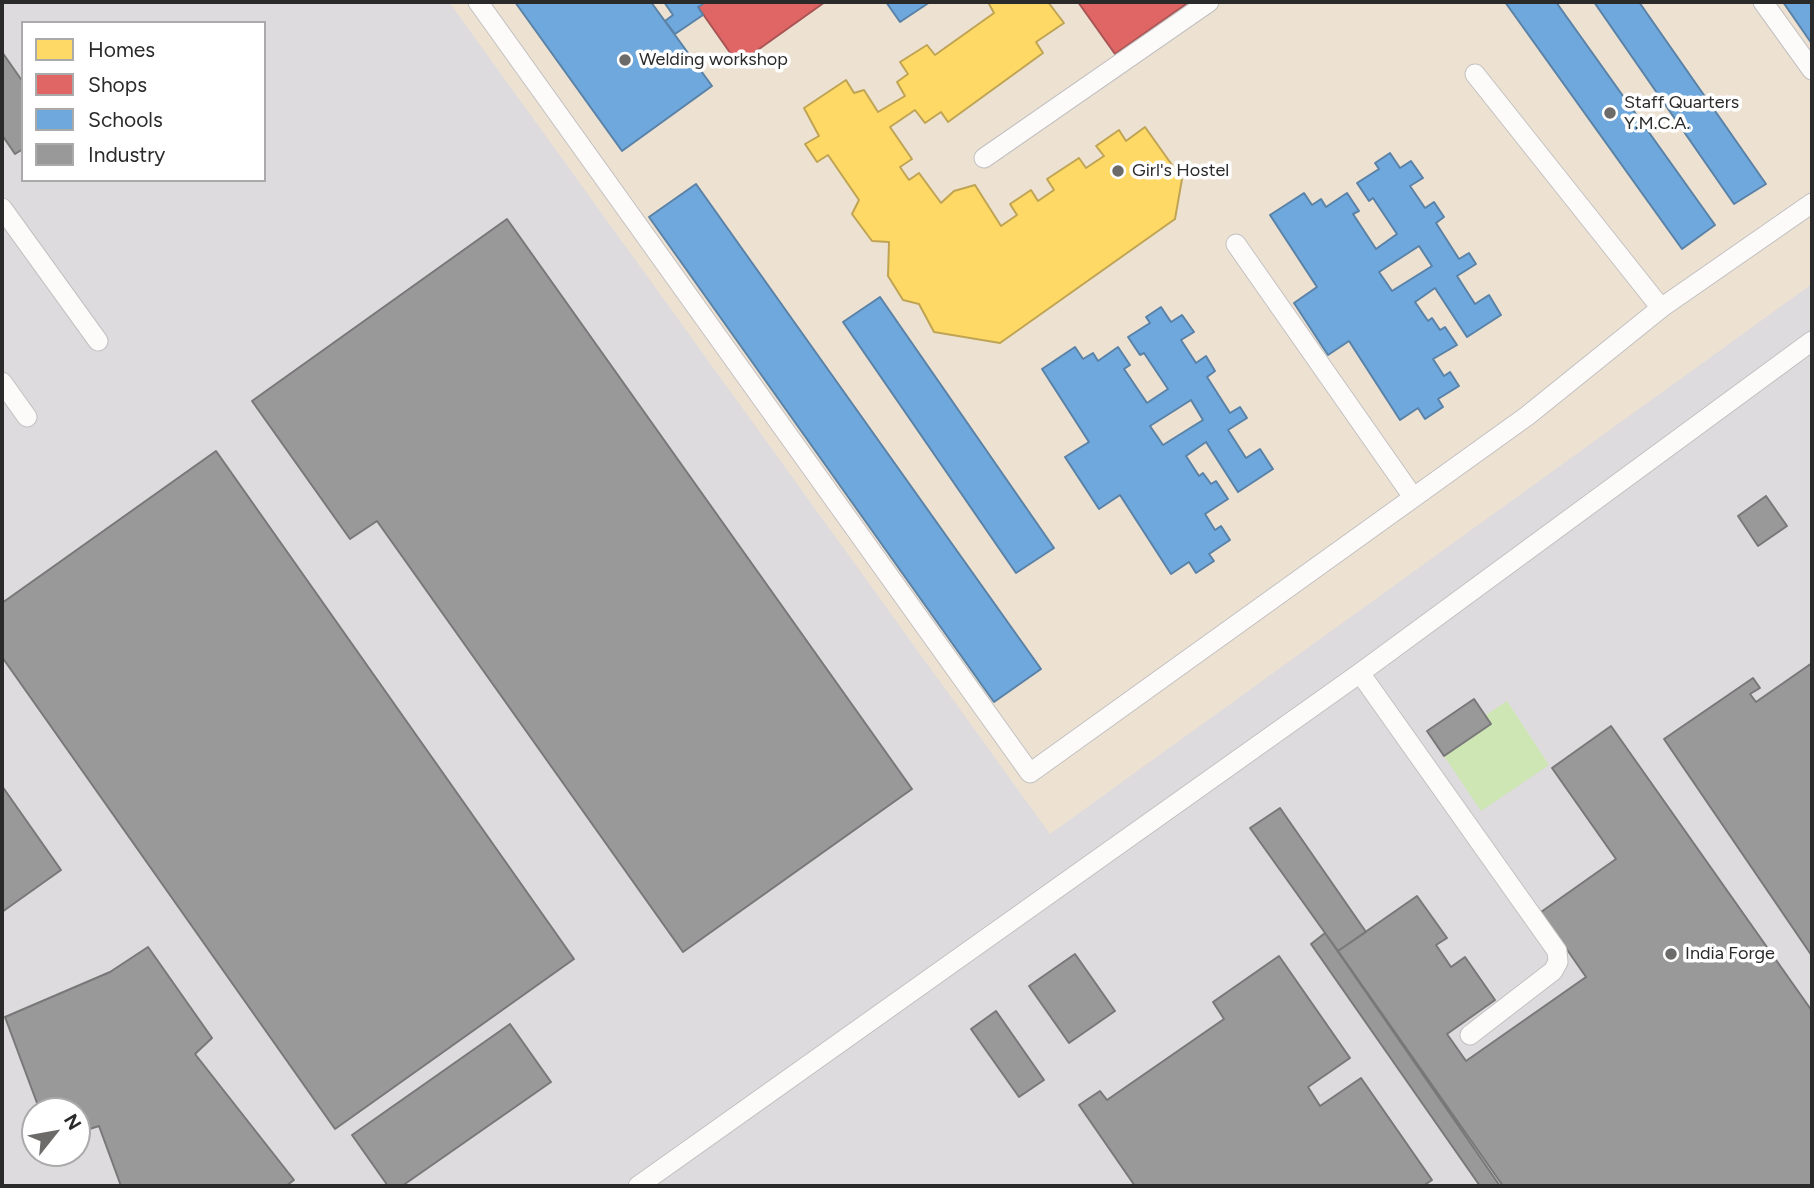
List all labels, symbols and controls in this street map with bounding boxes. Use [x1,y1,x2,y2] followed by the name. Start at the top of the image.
[21,21,266,182] legend
[88,37,155,62] text: Homes
[639,49,788,71] place label: Welding workshop
[617,52,633,68] marker: Welding workshop
[88,72,147,97] text: Shops
[1624,92,1739,134] place label: Staff Quarters Y.M.C.A.
[1602,105,1618,121] marker: Staff Quarters Y.M.C.A.
[88,107,163,132] text: Schools
[88,142,165,167] text: Industry
[1132,160,1229,182] place label: Girl's Hostel
[1110,163,1126,179] marker: Girl's Hostel
[1685,943,1775,965] place label: India Forge
[1663,946,1679,962] marker: India Forge
[21,1097,91,1167] north arrow
[59,1110,86,1134] text: N

